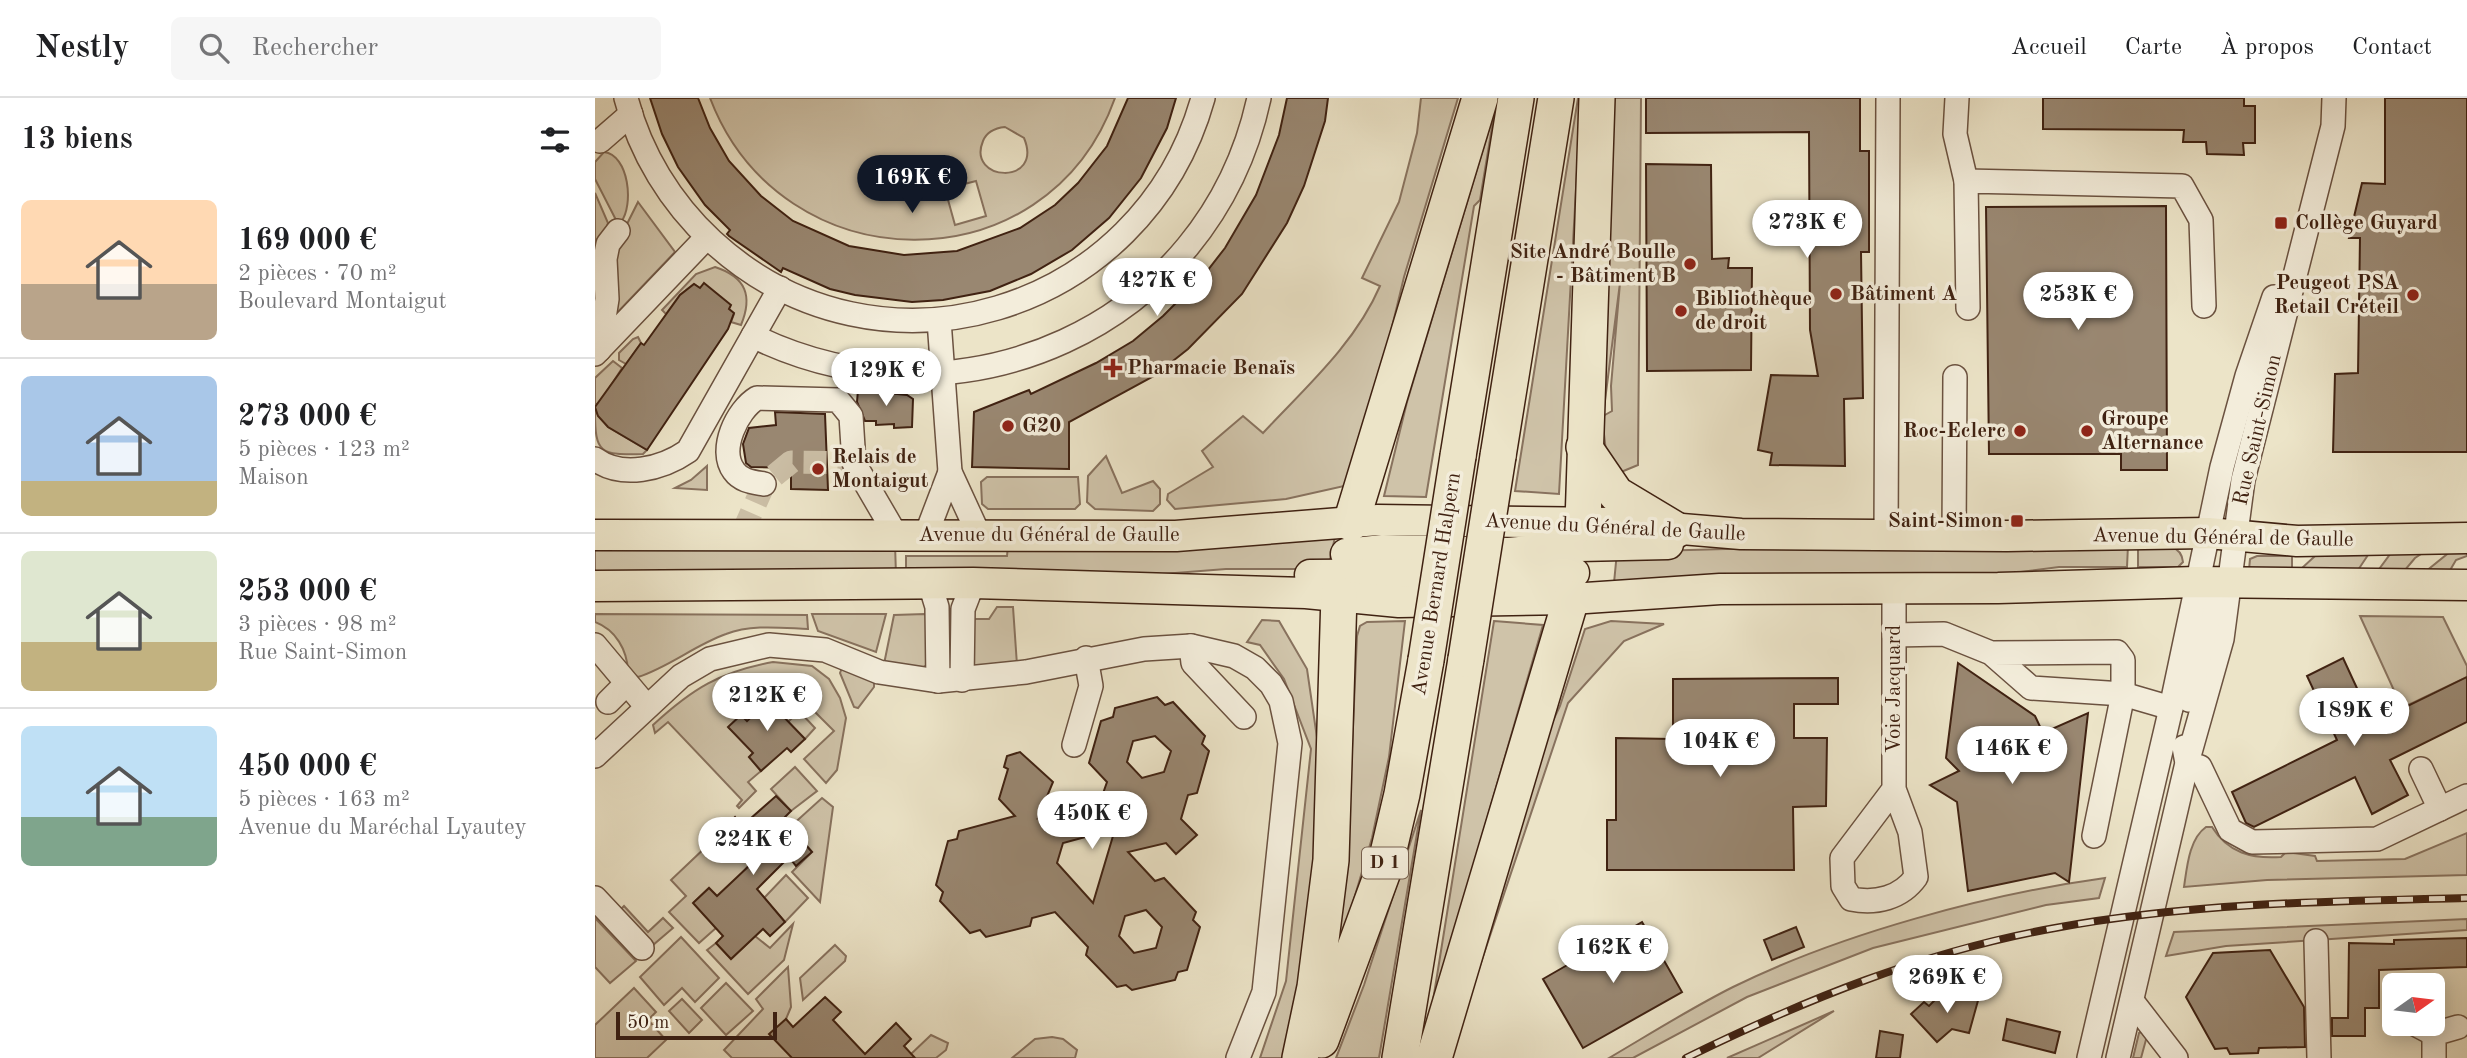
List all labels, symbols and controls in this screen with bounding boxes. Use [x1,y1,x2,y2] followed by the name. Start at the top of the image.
[171,17,661,80] search box
[195,29,233,67] icon: search
[35,32,129,65] text: Nestly
[251,35,378,61] text: Rechercher
[2011,36,2087,60] text: Accueil
[2125,36,2182,60] text: Carte
[2220,36,2314,60] text: À propos
[2352,36,2432,60] text: Contact
[536,121,574,159] icon: filters
[21,125,133,155] text: 13 biens
[855,156,969,215] pin: 169K €
[873,166,951,189] text: 169K €
[1750,200,1864,260] pin: 273K €
[1768,211,1846,234] text: 273K €
[2295,213,2438,234] place label: Collège Guyard
[2273,215,2289,231] marker: Collège Guyard
[238,226,377,256] text: 169 000 €
[77,228,161,312] icon: home
[1510,242,1676,287] place label: Site André Boulle - Bâtiment B
[1682,256,1698,272] marker: Site André Boulle - Bâtiment B
[1100,258,1214,318] pin: 427K €
[238,262,397,285] text: 2 pièces · 70 m²
[1118,269,1196,292] text: 427K €
[2021,272,2135,332] pin: 253K €
[2274,273,2399,318] place label: Peugeot PSA Retail Créteil
[2039,283,2117,306] text: 253K €
[1850,284,1957,305] place label: Bâtiment A
[1828,286,1844,302] marker: Bâtiment A
[2405,287,2421,303] marker: Peugeot PSA Retail Créteil
[1695,289,1812,334] place label: Bibliothèque de droit
[238,290,447,313] text: Boulevard Montaigut
[1673,303,1689,319] marker: Bibliothèque de droit
[829,348,943,408] pin: 129K €
[2230,352,2286,508] street label: Rue Saint-Simon
[1127,358,1295,379] place label: Pharmacie Benaïs
[847,359,925,382] text: 129K €
[1105,360,1121,376] marker: Pharmacie Benaïs
[238,402,377,432] text: 273 000 €
[77,404,161,488] icon: home
[2101,409,2204,454] place label: Groupe Alternance
[1022,416,1061,437] place label: G20
[1000,418,1016,434] marker: G20
[1903,421,2006,442] place label: Roc-Eclerc
[2012,423,2028,439] marker: Roc-Eclerc
[2079,423,2095,439] marker: Groupe Alternance
[238,438,410,461] text: 5 pièces · 123 m²
[832,447,929,492] place label: Relais de Montaigut
[810,461,826,477] marker: Relais de Montaigut
[238,466,309,489] text: Maison
[1409,471,1465,697] street label: Avenue Bernard Halpern
[1484,511,1746,545] street label: Avenue du Général de Gaulle
[1888,511,2003,532] place label: Saint-Simon
[2009,513,2025,529] marker: Saint-Simon
[918,525,1180,546] street label: Avenue du Général de Gaulle
[2092,525,2354,551] street label: Avenue du Général de Gaulle
[238,577,377,607] text: 253 000 €
[77,579,161,663] icon: home
[238,613,397,636] text: 3 pièces · 98 m²
[1884,625,1905,753] street label: Voie Jacquard
[238,641,407,664] text: Rue Saint-Simon
[710,674,824,733] pin: 212K €
[728,684,806,707] text: 212K €
[2297,688,2411,748] pin: 189K €
[2315,699,2393,722] text: 189K €
[1663,720,1777,779] pin: 104K €
[1955,726,2069,786] pin: 146K €
[1681,730,1759,753] text: 104K €
[1973,737,2051,760] text: 146K €
[238,752,377,782] text: 450 000 €
[77,754,161,838] icon: home
[238,788,410,811] text: 5 pièces · 163 m²
[1035,792,1149,851] pin: 450K €
[1053,802,1131,825] text: 450K €
[238,816,527,839] text: Avenue du Maréchal Lyautey
[696,818,810,877] pin: 224K €
[714,828,792,851] text: 224K €
[1362,848,1408,878] road number: D 1
[1556,926,1670,985] pin: 162K €
[1574,936,1652,959] text: 162K €
[1890,956,2004,1015] pin: 269K €
[1908,966,1986,989] text: 269K €
[2382,973,2445,1036] north arrow
[2382,973,2445,1036] map controls
[616,1009,777,1041] scale bar
[627,1014,669,1033] text: 50 m

